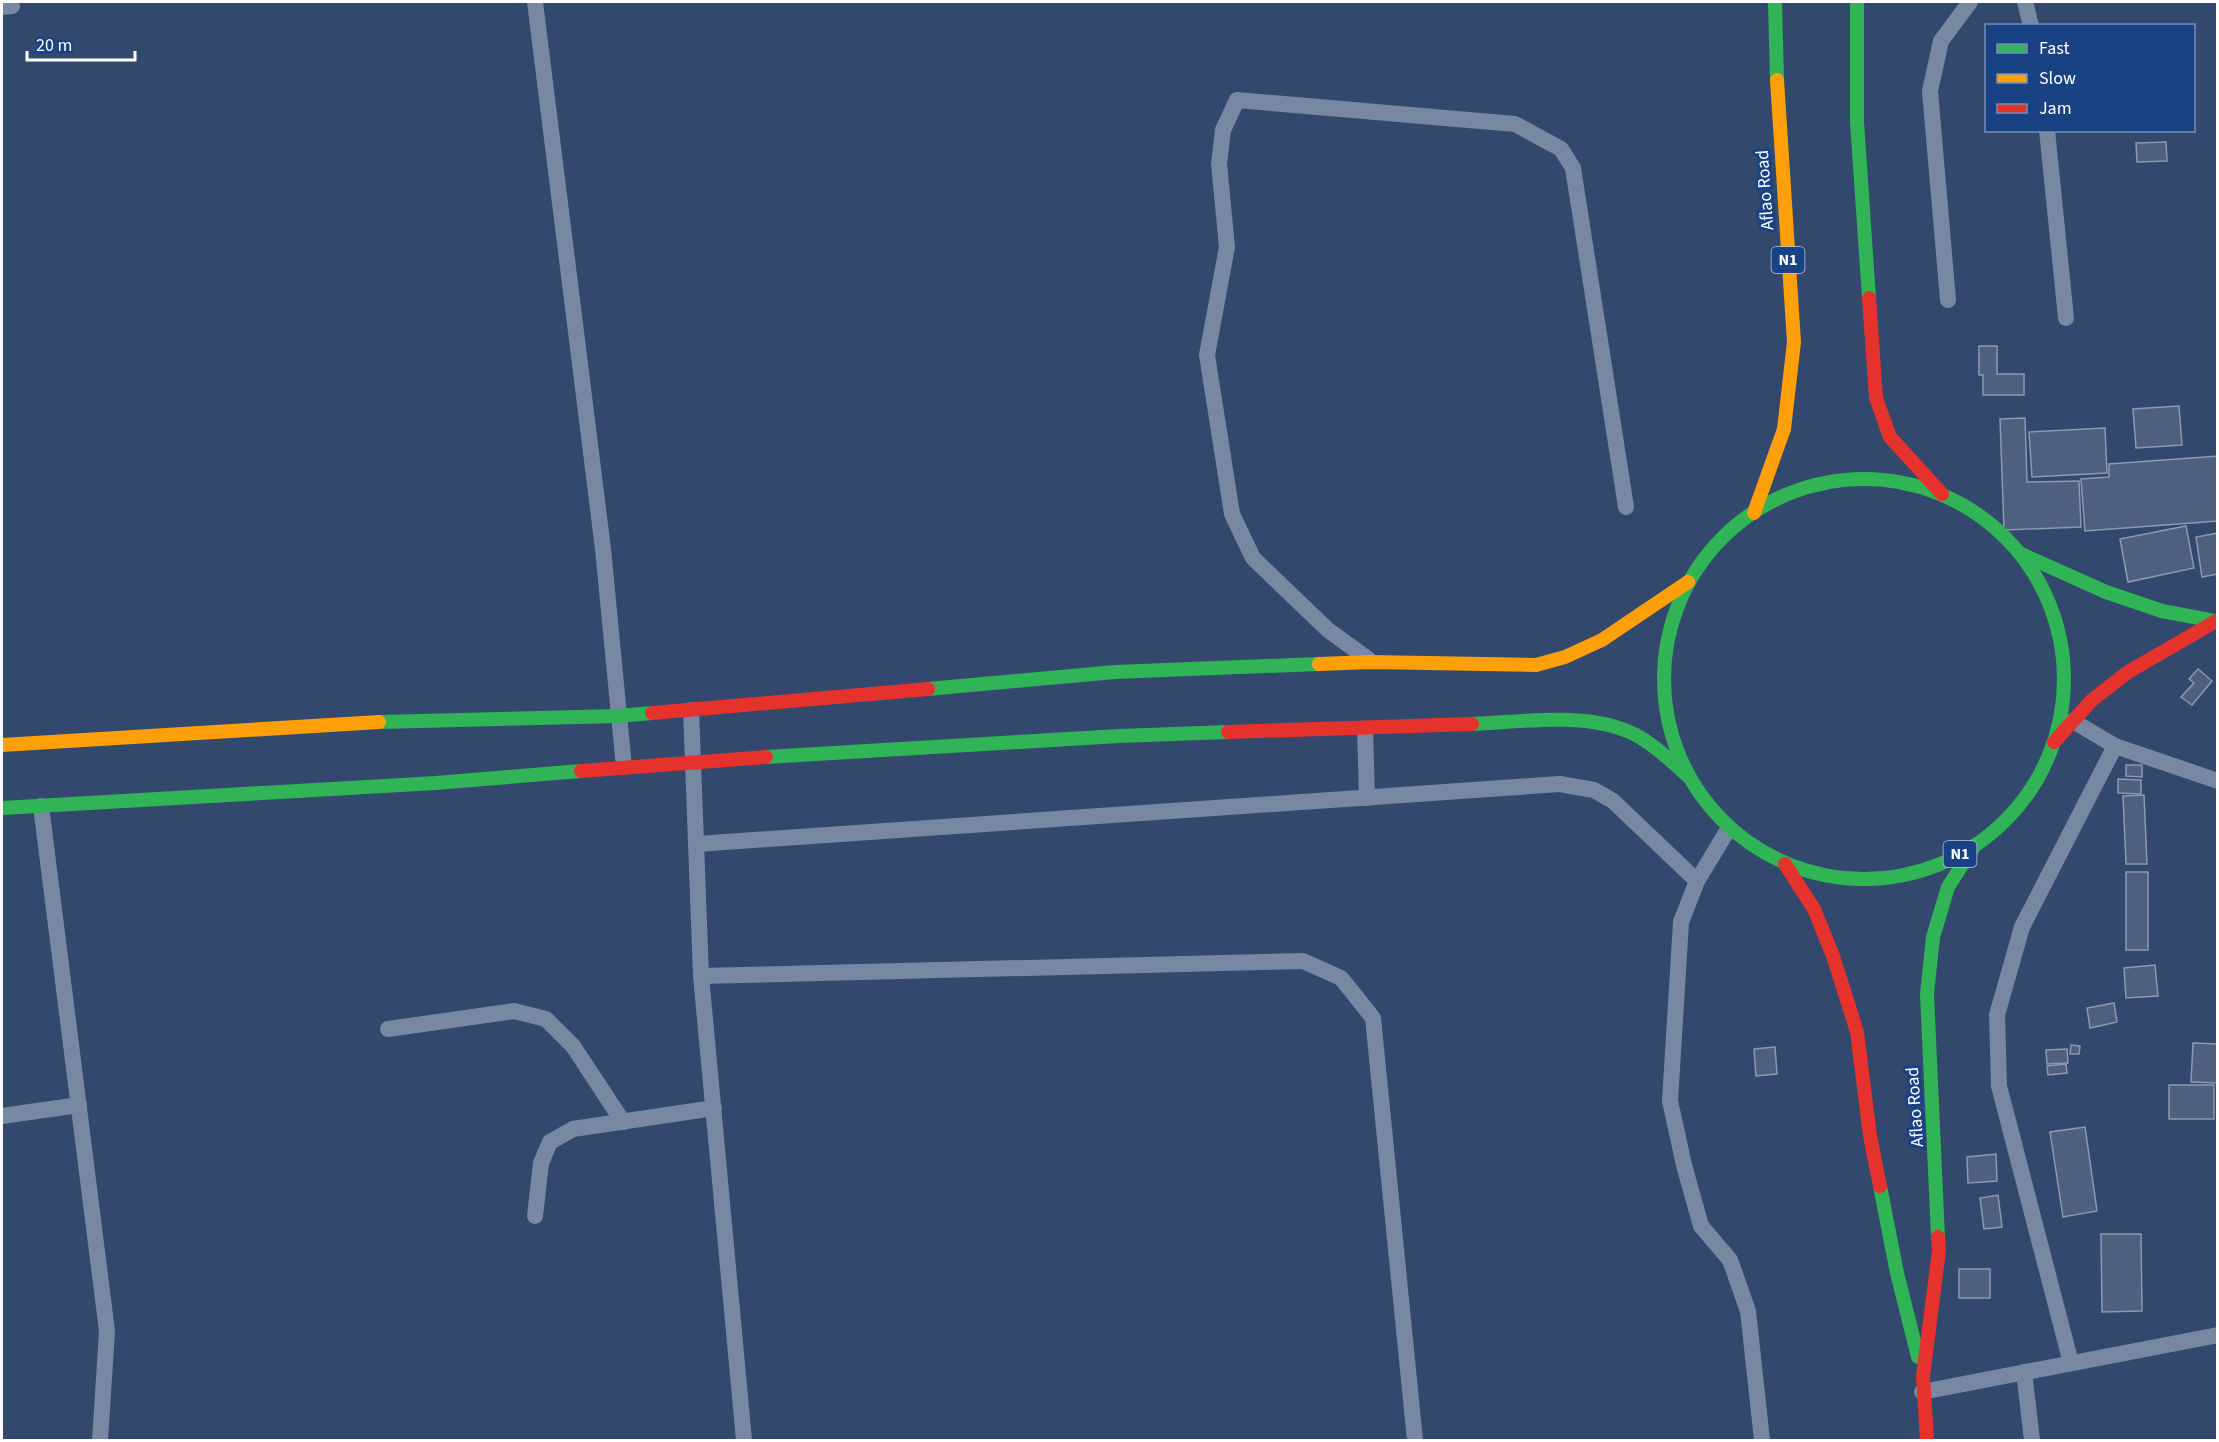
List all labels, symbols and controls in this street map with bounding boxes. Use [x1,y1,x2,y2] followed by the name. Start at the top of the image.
[27,24,135,62] scale bar
[1985,24,2195,132] legend
[36,33,72,58] text: 20 m
[2039,36,2070,61] text: Fast
[2039,66,2076,91] text: Slow
[2039,96,2072,121] text: Jam
[1750,149,1780,231] street label: Aflao Road
[1772,247,1804,273] road number: N1
[1944,841,1976,867] road number: N1
[1900,1066,1930,1148] street label: Aflao Road

